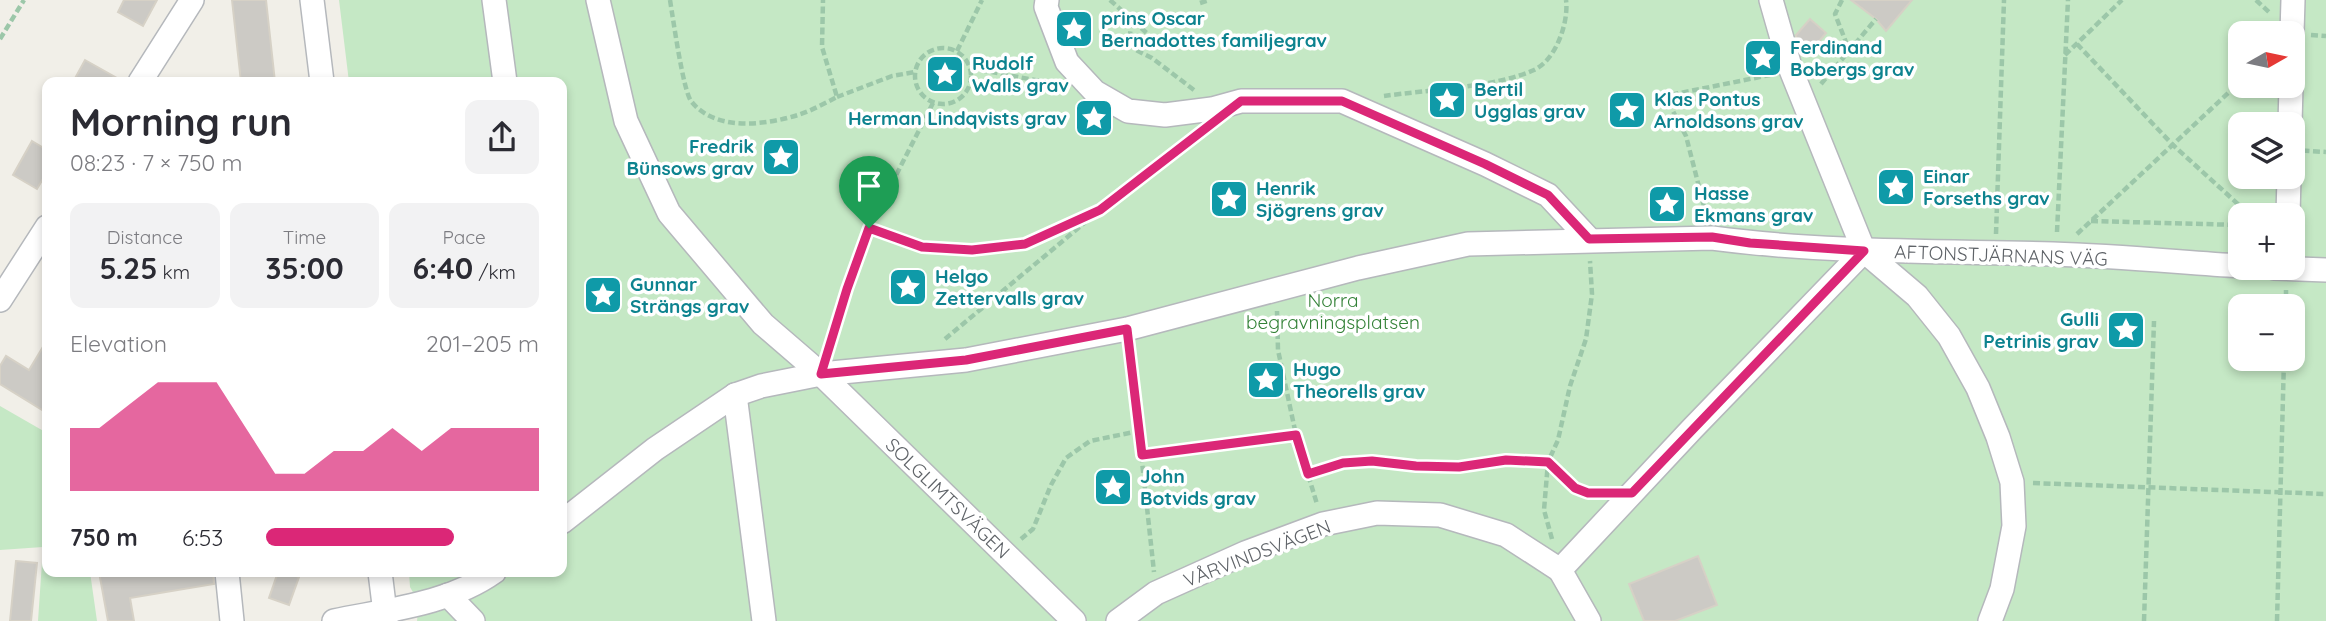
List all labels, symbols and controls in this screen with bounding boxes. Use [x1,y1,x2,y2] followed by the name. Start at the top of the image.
[1101,6,1327,52] place label: prins Oscar Bernadottes familjegrav
[1053,8,1095,50] place icon: prins Oscar Bernadottes familjegrav
[2228,21,2305,98] north arrow
[2228,21,2305,371] map controls
[1790,35,1915,81] place label: Ferdinand Bobergs grav
[1742,37,1784,79] place icon: Ferdinand Bobergs grav
[972,51,1069,97] place label: Rudolf Walls grav
[924,53,966,95] place icon: Rudolf Walls grav
[1474,77,1586,123] place label: Bertil Ugglas grav
[1426,79,1468,121] place icon: Bertil Ugglas grav
[1654,87,1804,133] place label: Klas Pontus Arnoldsons grav
[1606,89,1648,131] place icon: Klas Pontus Arnoldsons grav
[1073,97,1115,139] place icon: Herman Lindqvists grav
[70,98,292,146] text: Morning run
[465,100,539,174] button: share
[848,106,1067,130] place label: Herman Lindqvists grav
[2228,112,2305,189] button: layers
[627,134,754,180] place label: Fredrik Bünsows grav
[760,136,802,178] place icon: Fredrik Bünsows grav
[70,148,243,177] text: 08:23 · 7 × 750 m
[839,156,899,228] pin
[1923,164,2050,210] place label: Einar Forseths grav
[1875,166,1917,208] place icon: Einar Forseths grav
[850,167,888,205] icon: arrive
[1256,176,1384,222] place label: Henrik Sjögrens grav
[1208,178,1250,220] place icon: Henrik Sjögrens grav
[1694,181,1814,227] place label: Hasse Ekmans grav
[1646,183,1688,225] place icon: Hasse Ekmans grav
[2228,203,2305,280] button: +
[107,225,183,249] text: Distance
[283,225,326,249] text: Time
[443,225,486,249] text: Pace
[1894,239,2108,271] street label: AFTONSTJÄRNANS VÄG
[100,249,157,287] text: 5.25
[265,249,344,287] text: 35:00
[412,249,473,287] text: 6:40
[157,260,190,284] text: km
[473,260,516,284] text: /km
[935,264,1084,310] place label: Helgo Zettervalls grav
[887,266,929,308] place icon: Helgo Zettervalls grav
[630,272,750,318] place label: Gunnar Strängs grav
[582,274,624,316] place icon: Gunnar Strängs grav
[1246,288,1420,334] park label: Norra begravningsplatsen
[2228,294,2305,371] button: −
[1983,307,2099,353] place label: Gulli Petrinis grav
[2105,309,2147,351] place icon: Gulli Petrinis grav
[70,329,167,358] text: Elevation
[426,329,539,358] text: 201–205 m
[1293,357,1426,403] place label: Hugo Theorells grav
[1245,359,1287,401] place icon: Hugo Theorells grav
[881,432,1015,564] street label: SOLGLIMTSVÄGEN
[1140,464,1256,510] place label: John Botvids grav
[1092,466,1134,508] place icon: John Botvids grav
[1180,514,1334,592] street label: VÅRVINDSVÄGEN
[70,523,138,552] text: 750 m
[182,523,223,552] text: 6:53

